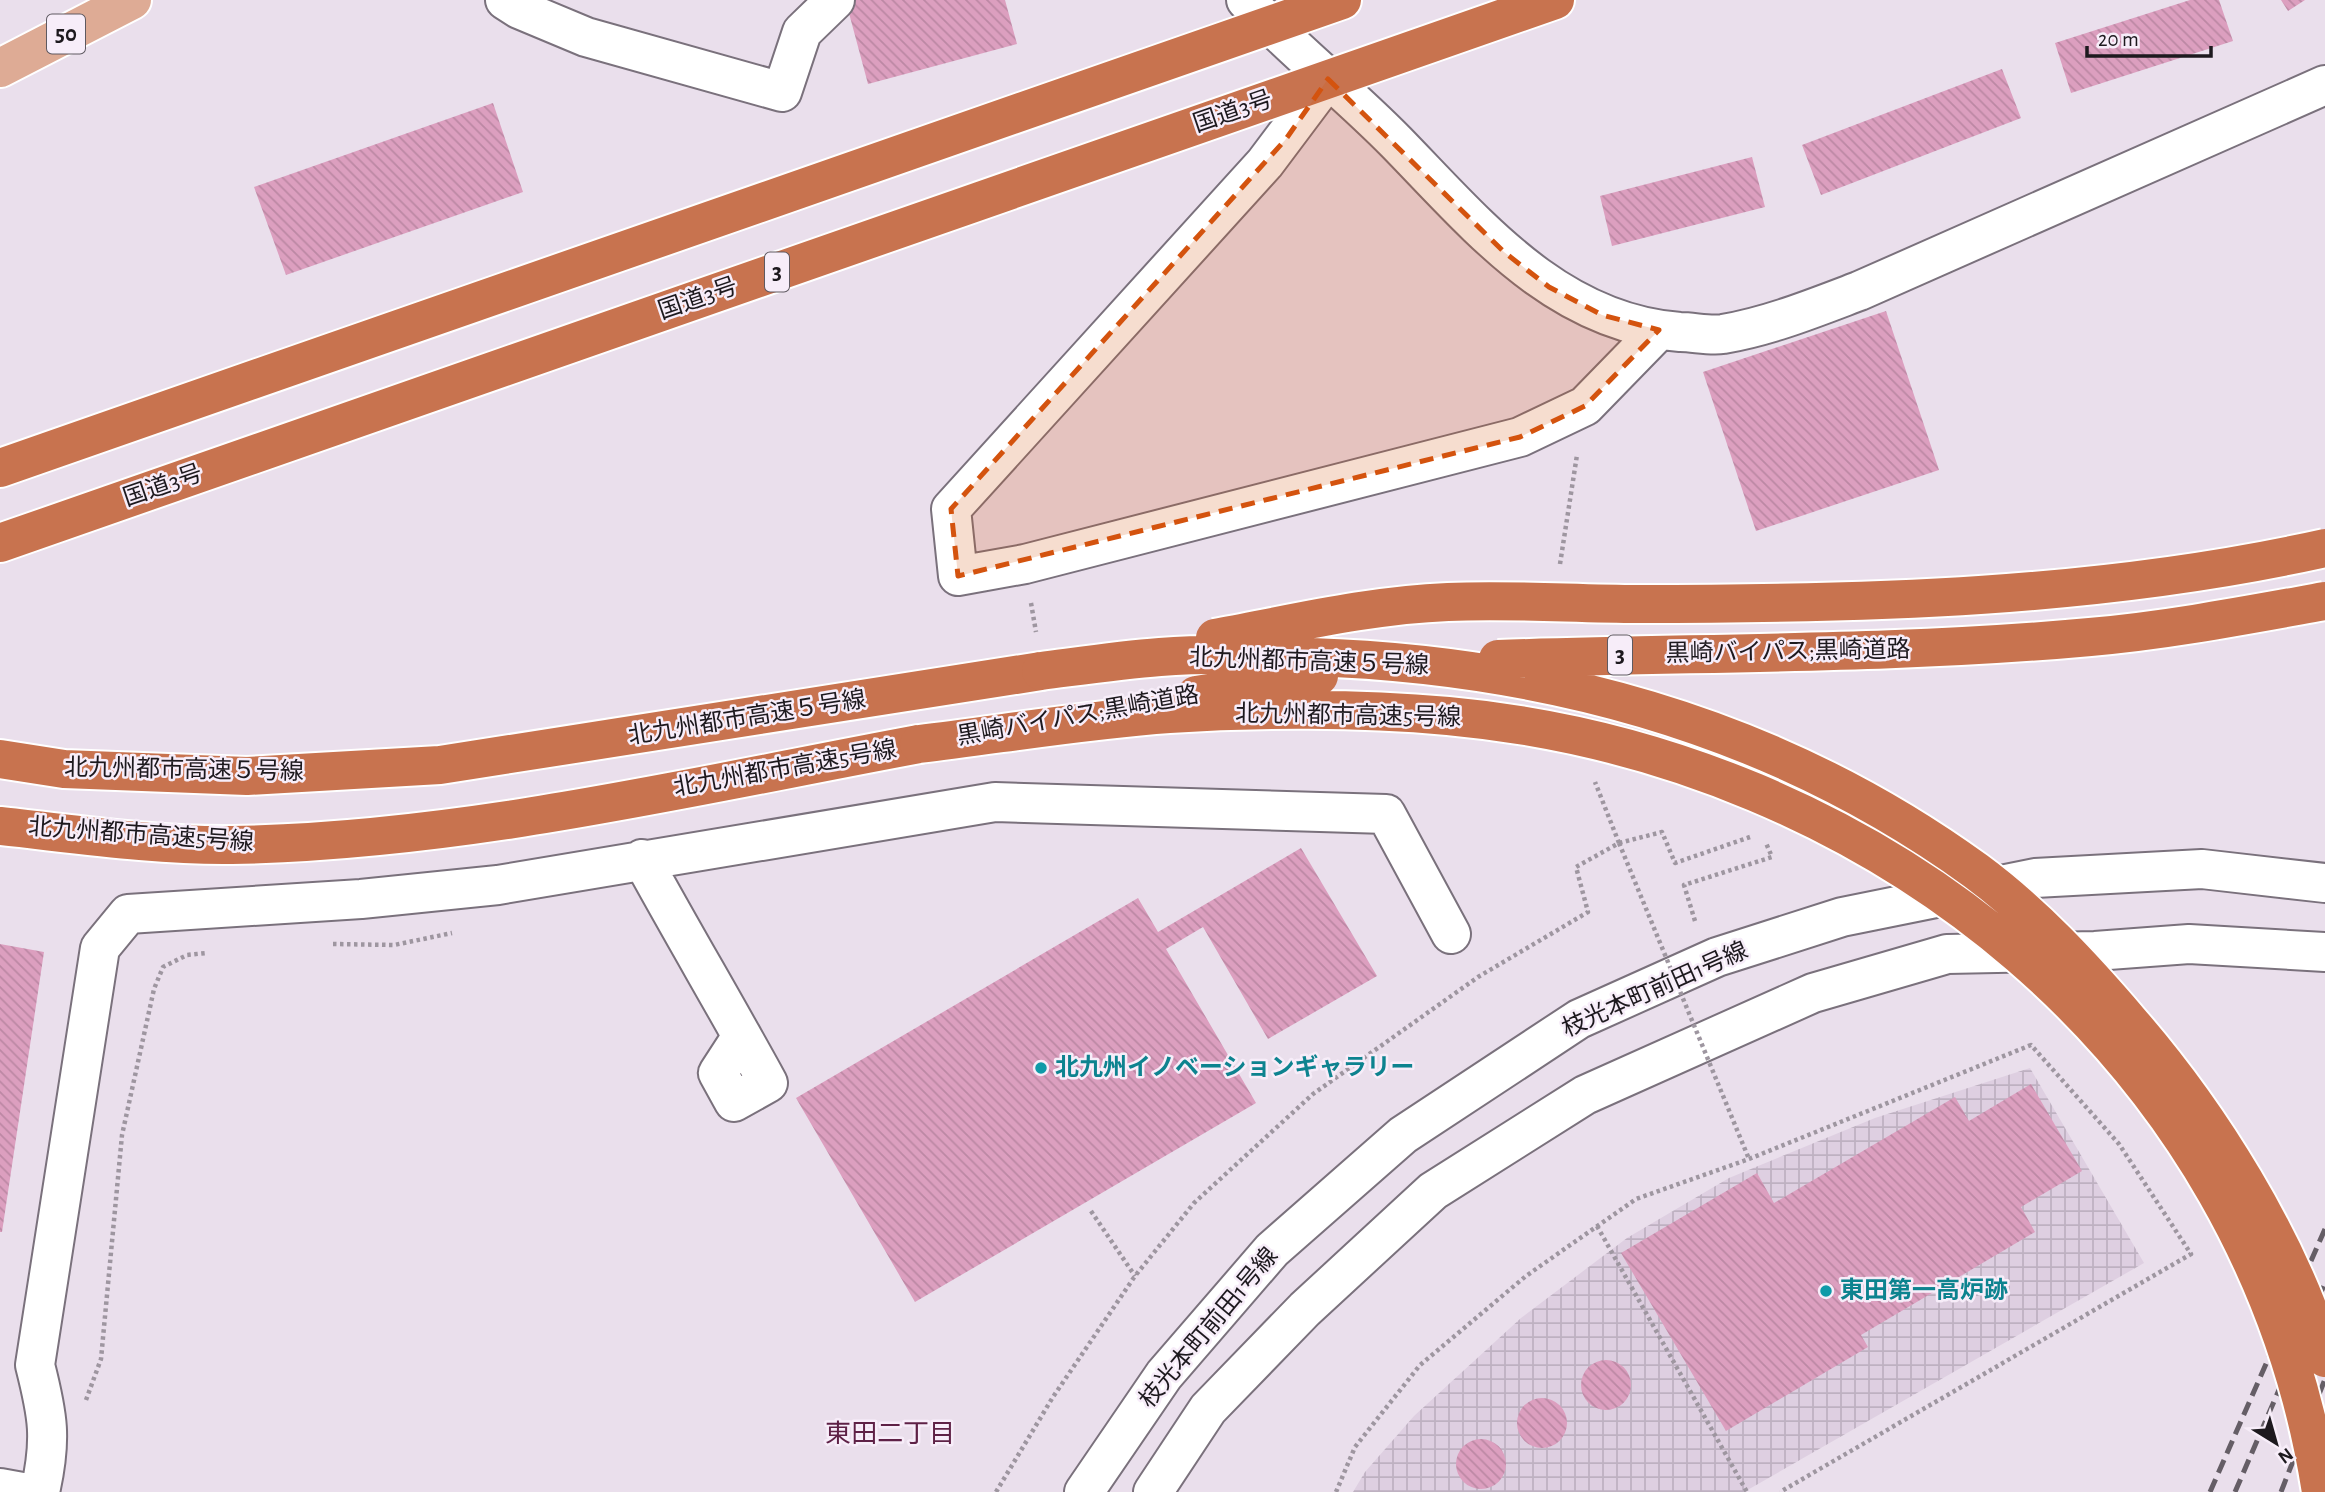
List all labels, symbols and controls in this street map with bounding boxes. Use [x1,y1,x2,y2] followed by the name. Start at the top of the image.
[47,14,85,54] road number: 50
[2087,14,2211,58] scale bar
[2098,29,2139,50] text: 20 m
[1190,85,1276,137] street label: 国道3号
[765,252,789,292] road number: 3
[655,272,741,324] street label: 国道3号
[120,459,206,511] street label: 国道3号
[1608,636,1632,674] road number: 3
[1665,636,1911,666] street label: 黒崎バイパス;黒崎道路
[1189,644,1429,678] street label: 北九州都市高速５号線
[955,681,1201,749] street label: 黒崎バイパス;黒崎道路
[626,685,867,749] street label: 北九州都市高速５号線
[1235,700,1461,730] street label: 北九州都市高速5号線
[671,736,898,800] street label: 北九州都市高速5号線
[64,754,304,784] street label: 北九州都市高速５号線
[27,813,255,855] street label: 北九州都市高速5号線
[1558,936,1751,1042] street label: 枝光本町前田1号線
[1055,1054,1415,1080] place label: 北九州イノベーションギャラリー
[1033,1060,1049,1076] marker: 北九州イノベーションギャラリー
[1134,1242,1283,1412] street label: 枝光本町前田1号線
[1840,1277,2008,1303] place label: 東田第一高炉跡
[1818,1283,1834,1299] marker: 東田第一高炉跡
[2241,1408,2311,1478] north arrow
[825,1420,955,1447] district label: 東田二丁目
[2274,1444,2296,1467] text: N

